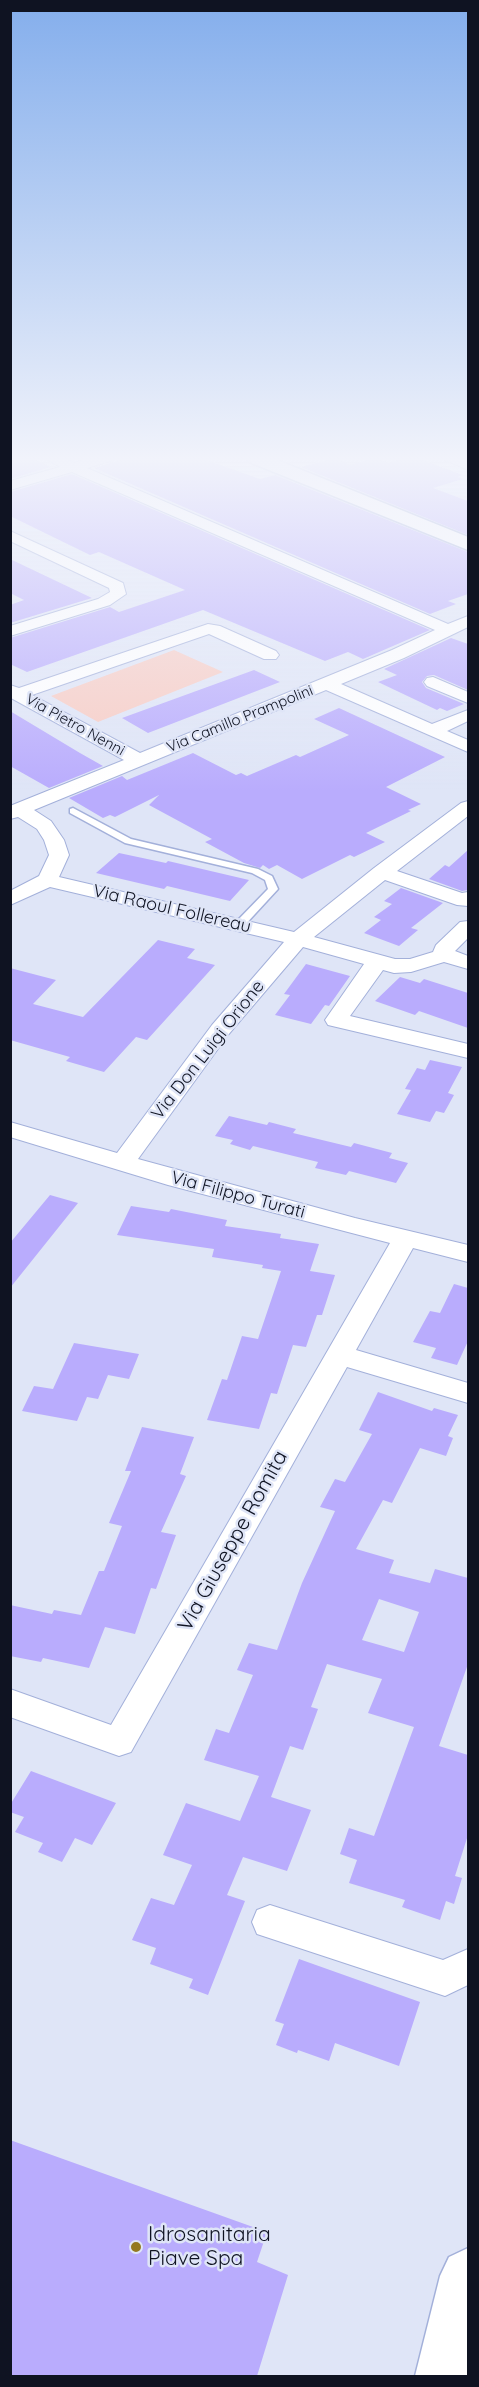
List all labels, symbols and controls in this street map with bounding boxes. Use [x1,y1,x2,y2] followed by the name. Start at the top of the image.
[164,681,316,757] street label: Via Camillo Prampolini
[22,690,128,760] street label: Via Pietro Nenni
[91,880,253,938] street label: Via Raoul Follereau
[147,976,269,1124] street label: Via Don Luigi Orione
[169,1167,307,1223] street label: Via Filippo Turati
[173,1446,293,1636] street label: Via Giuseppe Romita
[148,2222,271,2272] place label: Idrosanitaria Piave Spa
[129,2240,143,2254] marker: Idrosanitaria Piave Spa

